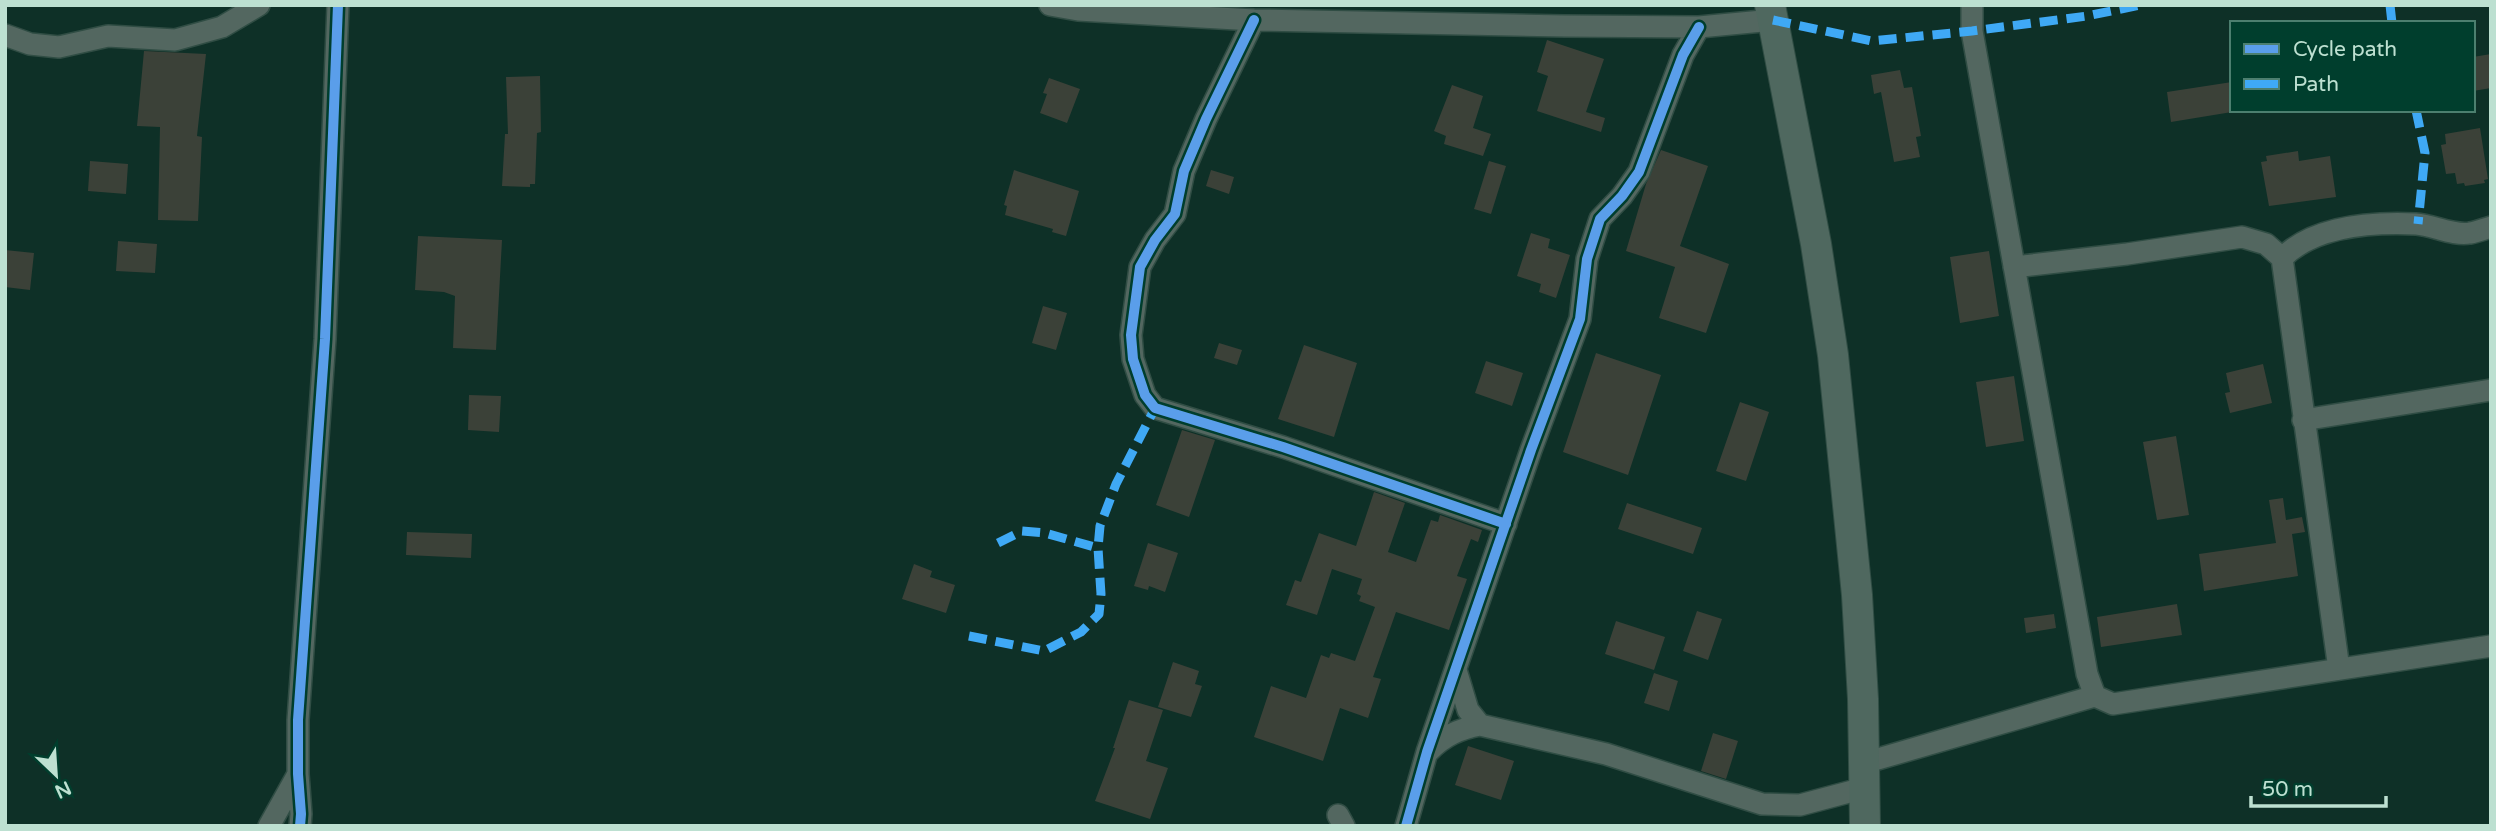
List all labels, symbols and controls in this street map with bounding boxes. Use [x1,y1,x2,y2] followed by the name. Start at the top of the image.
[2230,21,2475,112] legend
[2293,37,2397,62] text: Cycle path
[2293,72,2339,97] text: Path
[21,740,91,810] north arrow
[2251,764,2386,808] scale bar
[51,776,74,803] text: N
[2262,777,2313,802] text: 50 m

